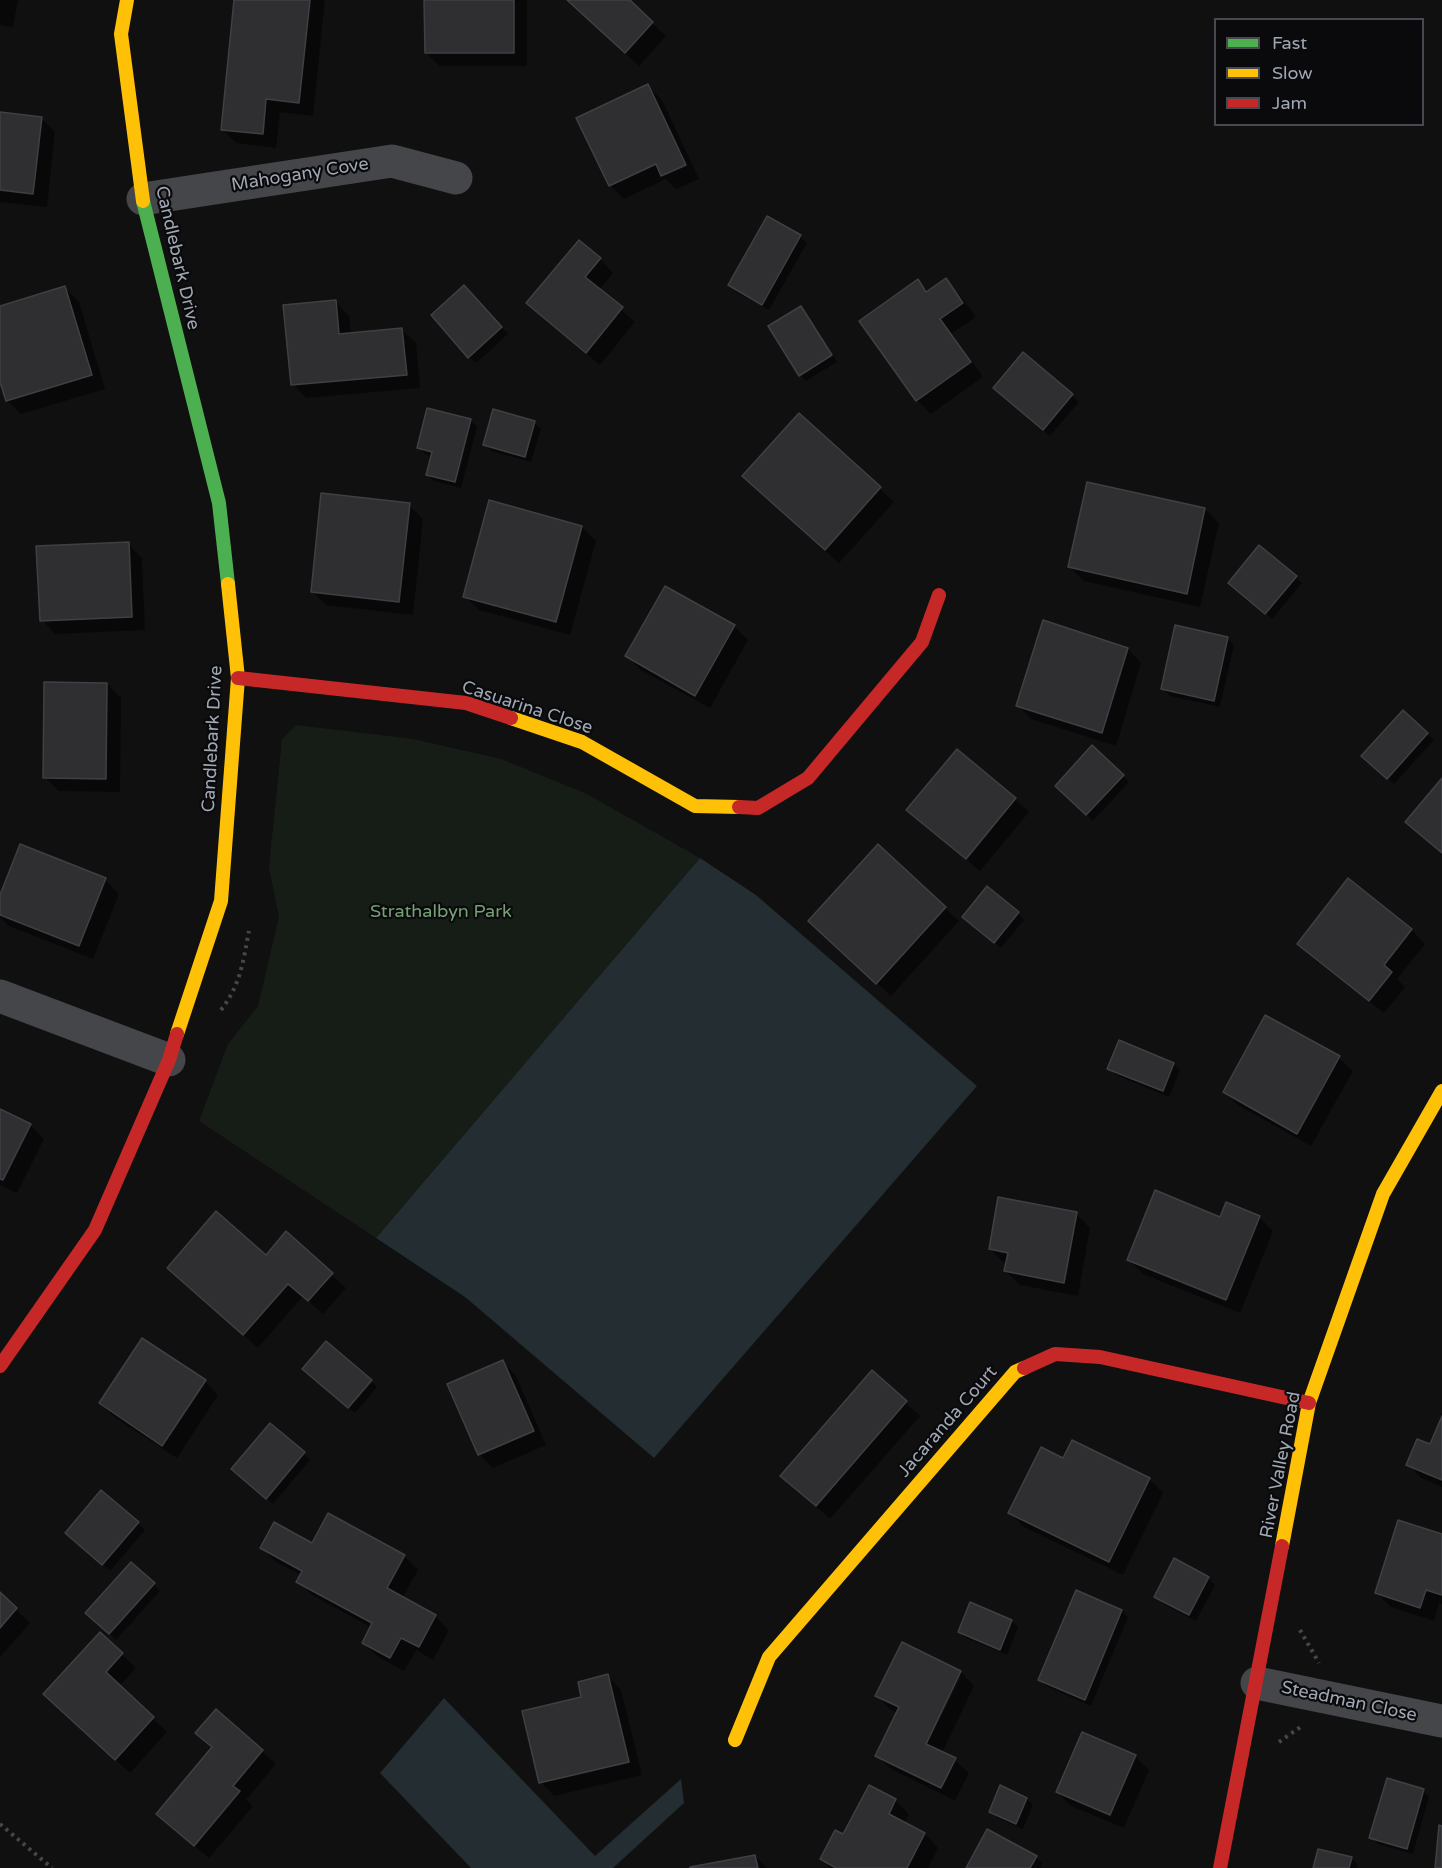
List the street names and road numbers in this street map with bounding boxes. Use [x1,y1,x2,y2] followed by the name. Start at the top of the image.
[230,153,370,197] street label: Mahogany Cove
[150,184,204,332] street label: Candlebark Drive
[198,665,228,813] street label: Candlebark Drive
[459,677,595,739] street label: Casuarina Close
[894,1362,1002,1482] street label: Jacaranda Court
[1256,1390,1306,1540] street label: River Valley Road
[1279,1677,1419,1727] street label: Steadman Close

